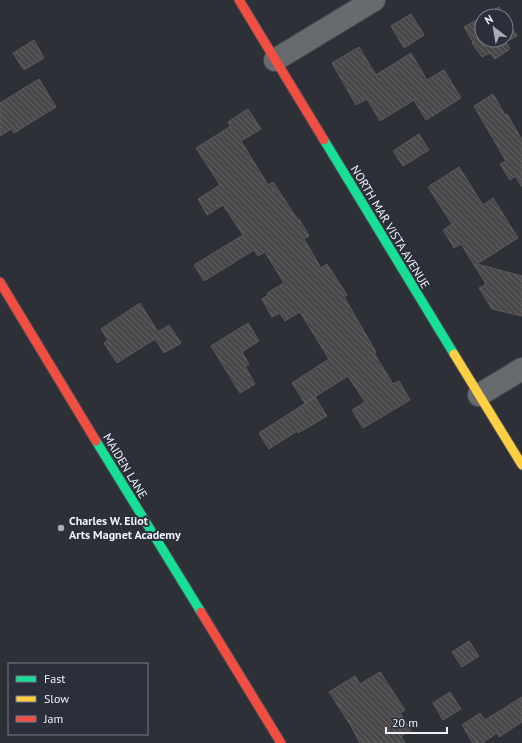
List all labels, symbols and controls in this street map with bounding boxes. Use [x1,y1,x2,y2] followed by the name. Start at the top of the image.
[474,8,514,48] north arrow
[482,12,496,27] text: N
[348,162,433,291] street label: NORTH MAR VISTA AVENUE
[100,430,151,501] street label: MAIDEN LANE
[69,513,181,542] place label: Charles W. Eliot Arts Magnet Academy
[56,523,66,533] marker: Charles W. Eliot Arts Magnet Academy
[8,663,148,735] legend
[44,671,65,686] text: Fast
[44,691,69,706] text: Slow
[386,709,447,735] scale bar
[43,711,63,726] text: Jam
[392,715,418,730] text: 20 m

